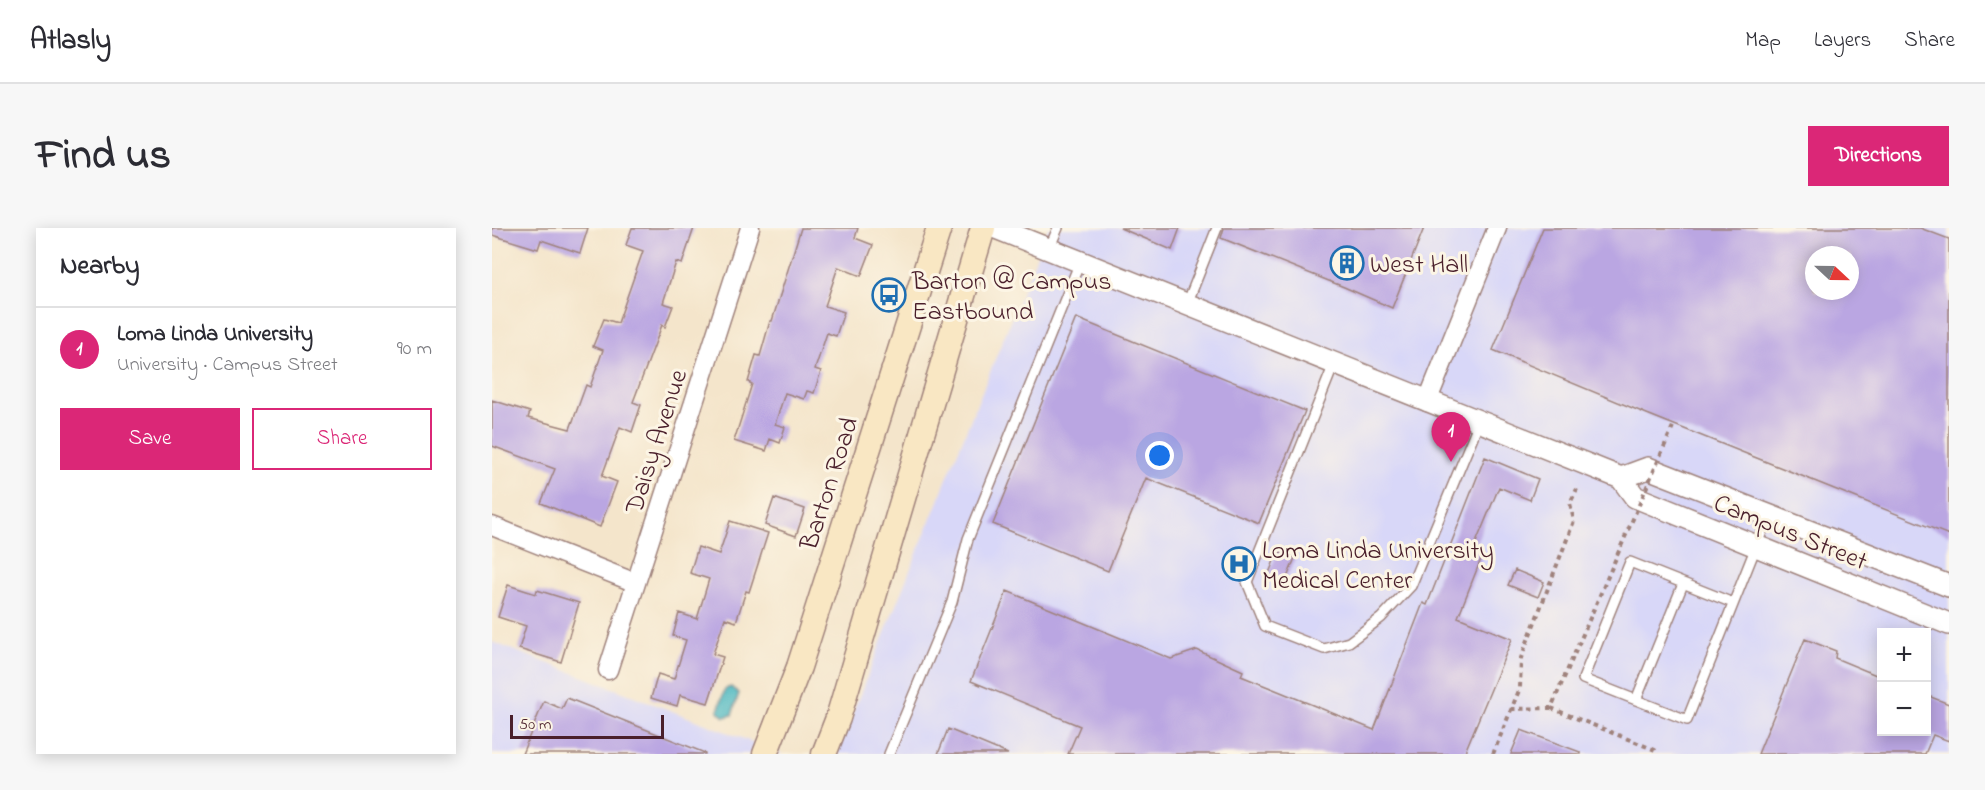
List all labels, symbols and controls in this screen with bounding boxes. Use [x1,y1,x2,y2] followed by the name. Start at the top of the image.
[30,21,111,62] text: Atlasly
[1745,26,1781,56] text: Map
[1814,26,1871,56] text: Layers
[1904,26,1955,56] text: Share
[36,126,171,187] text: Find us
[1808,126,1949,186] button: Directions
[1329,245,1365,281] building icon: West Hall
[1805,246,1859,300] north arrow
[1370,247,1468,285] place label: West Hall
[60,248,139,286] text: Nearby
[911,264,1112,332] place label: Barton @ Campus Eastbound
[871,277,907,313] bus stop icon: Barton @ Campus Eastbound
[117,319,313,351] text: Loma Linda University
[76,335,83,364] text: 1
[397,335,432,364] text: 90 m
[117,351,338,380] text: University · Campus Street
[616,365,699,520] street label: Daisy Avenue
[60,408,240,470] button: Save
[252,408,432,470] button: Share
[791,412,870,556] street label: Barton Road
[1432,412,1470,462] pin: 1
[1145,441,1174,470] your location
[1707,486,1873,582] street label: Campus Street
[1262,533,1494,601] place label: Loma Linda University Medical Center
[1221,546,1257,582] hospital icon: Loma Linda University Medical Center
[1877,628,1931,736] map controls
[1877,628,1931,682] button: +
[1877,682,1931,736] button: −
[510,712,664,739] scale bar
[519,713,551,737] text: 50 m

